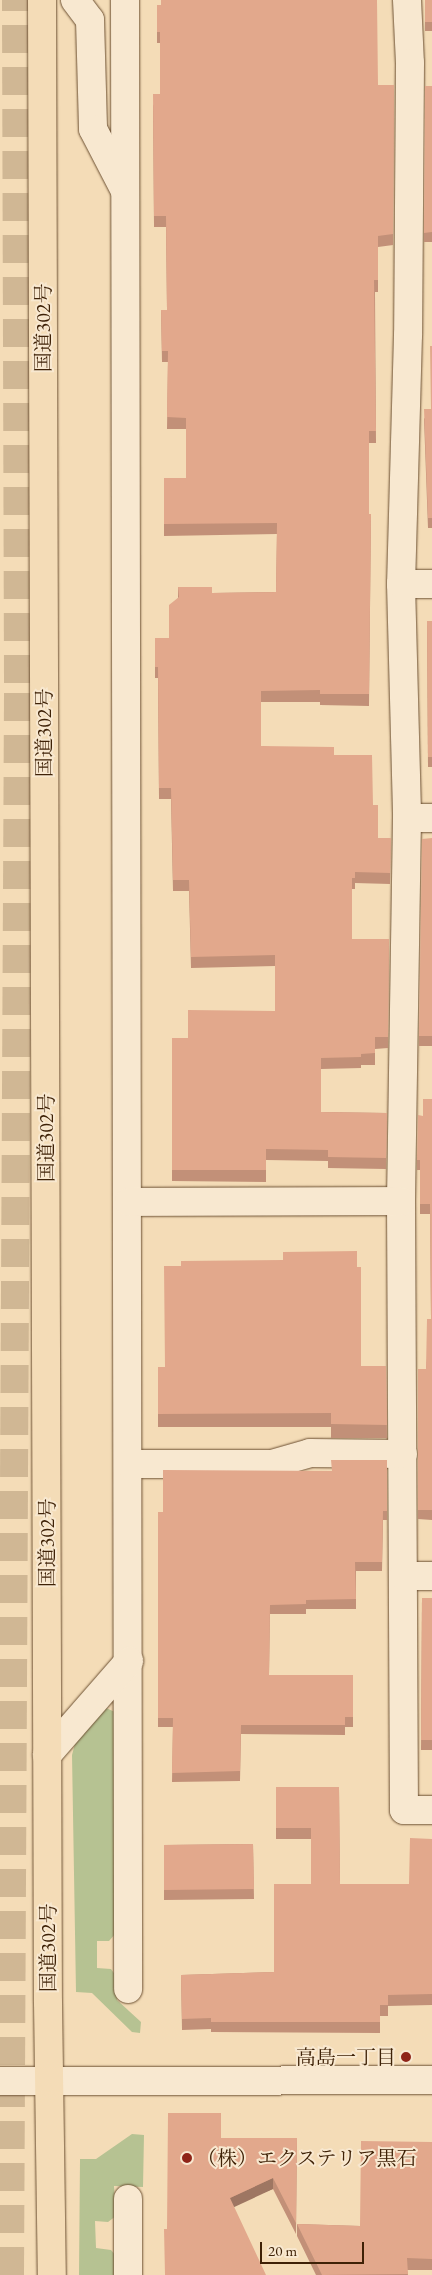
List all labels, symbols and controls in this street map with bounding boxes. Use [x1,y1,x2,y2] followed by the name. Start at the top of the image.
[31,284,55,372] street label: 国道302号
[32,689,56,777] street label: 国道302号
[34,1094,58,1182] street label: 国道302号
[35,1499,59,1587] street label: 国道302号
[36,1904,60,1992] street label: 国道302号
[296,2045,396,2069] place label: 高島一丁目
[400,2051,412,2063] marker: 高島一丁目
[197,2146,417,2170] place label: （株）エクステリア黒石
[181,2152,193,2164] marker: （株）エクステリア黒石
[262,2232,366,2264] scale bar
[268,2241,297,2260] text: 20 m

